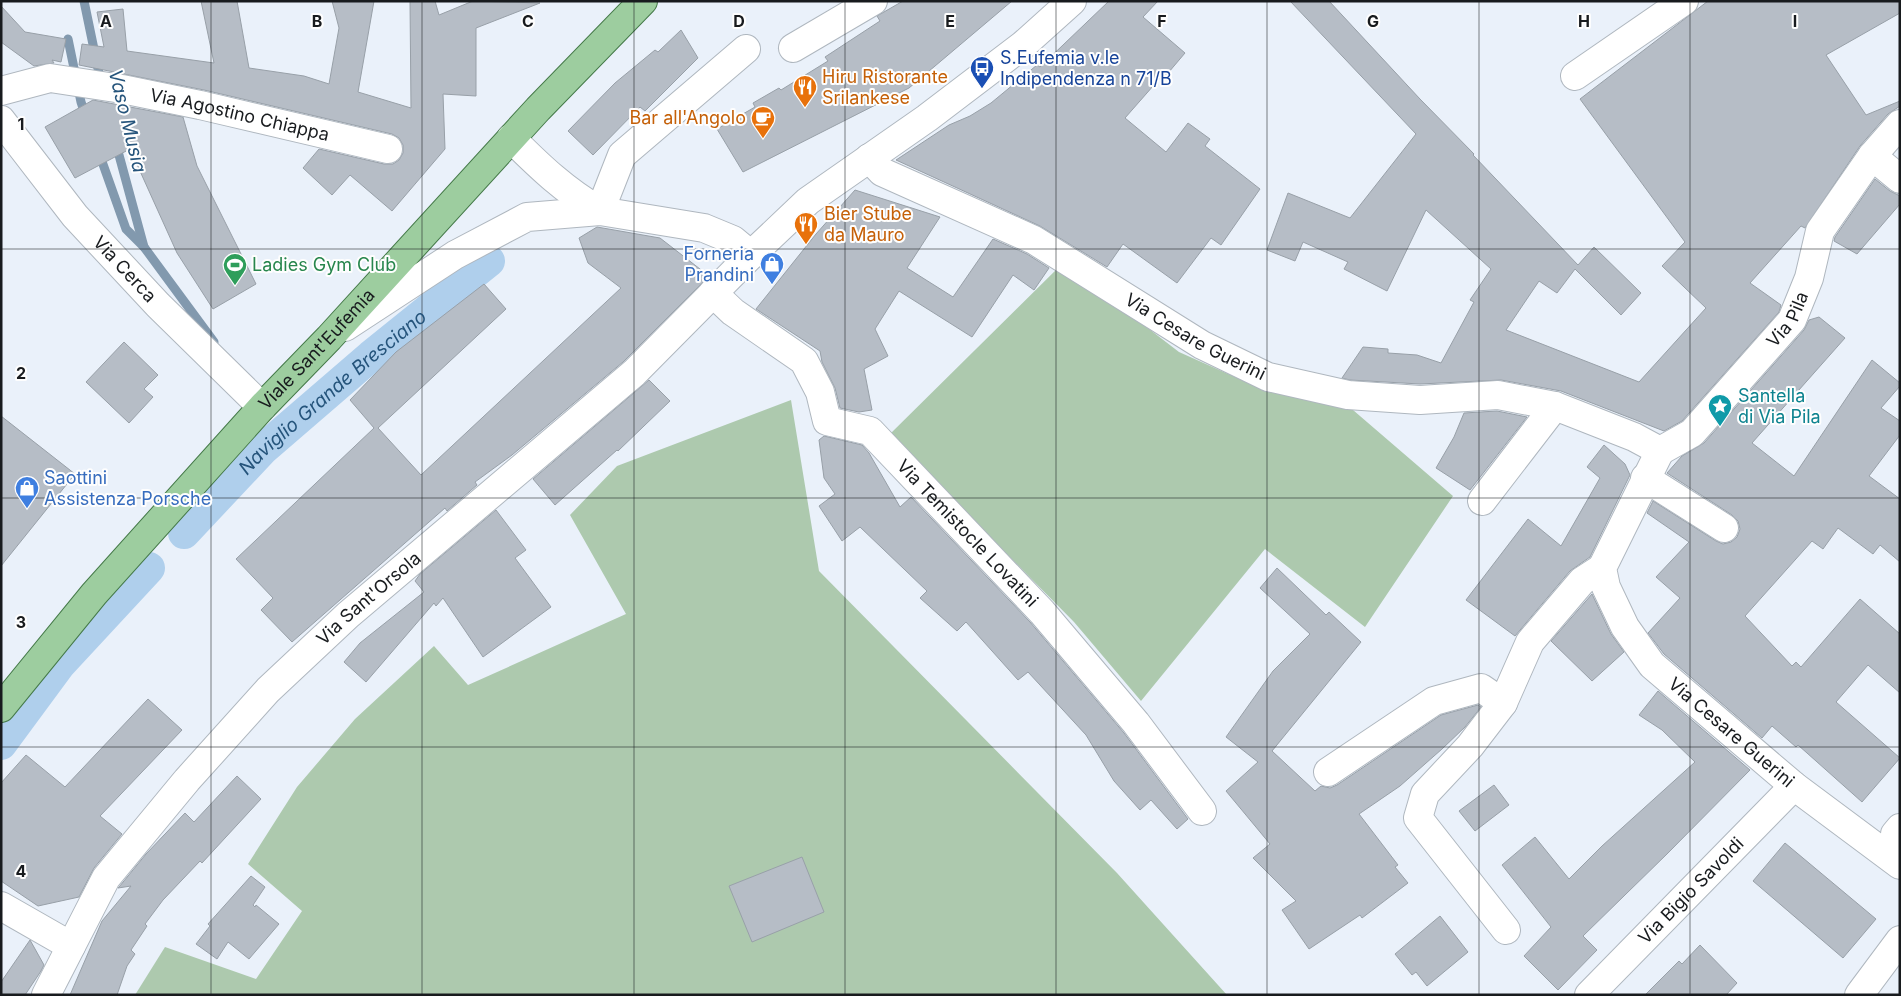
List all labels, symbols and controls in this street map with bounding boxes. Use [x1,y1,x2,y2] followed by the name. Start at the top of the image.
[100,11,112,31] text: A
[312,11,322,31] text: B
[522,11,534,31] text: C
[733,11,745,31] text: D
[945,11,955,31] text: E
[1157,11,1167,31] text: F
[1367,11,1379,31] text: G
[1578,11,1590,31] text: H
[1793,11,1797,31] text: I
[1000,47,1172,89] place label: S.Eufemia v.le Indipendenza n 71/B
[969,55,995,89] bus stop icon: S.Eufemia v.le Indipendenza n 71/B
[822,66,948,108] place label: Hiru Ristorante Srilankese
[104,67,151,175] water label: Vaso Musia
[792,74,818,108] restaurant icon: Hiru Ristorante Srilankese
[148,84,331,145] street label: Via Agostino Chiappa
[750,105,776,139] cafe icon: Bar all'Angolo
[629,107,746,128] place label: Bar all'Angolo
[18,114,24,134] text: 1
[824,203,912,245] place label: Bier Stube da Mauro
[793,211,819,245] restaurant icon: Bier Stube da Mauro
[89,232,161,306] street label: Via Cerca
[684,243,754,285] place label: Forneria Prandini
[759,251,785,285] shop icon: Forneria Prandini
[222,252,248,286] sports icon: Ladies Gym Club
[252,254,396,275] place label: Ladies Gym Club
[254,284,379,414] street label: Viale Sant'Eufemia
[1762,288,1812,351] street label: Via Pila
[1121,289,1269,384] street label: Via Cesare Guerini
[234,305,431,480] water label: Naviglio Grande Bresciano
[16,363,26,383] text: 2
[1738,385,1821,427] place label: Santella di Via Pila
[1707,393,1733,427] place icon: Santella di Via Pila
[893,455,1042,611] street label: Via Temistocle Lovatini
[44,467,211,509] place label: Saottini Assistenza Porsche
[14,475,40,509] shop icon: Saottini Assistenza Porsche
[312,547,425,649] street label: Via Sant'Orsola
[16,612,26,632] text: 3
[1665,673,1799,791] street label: Via Cesare Guerini
[1634,833,1748,948] street label: Via Bigio Savoldi
[16,861,27,881] text: 4

